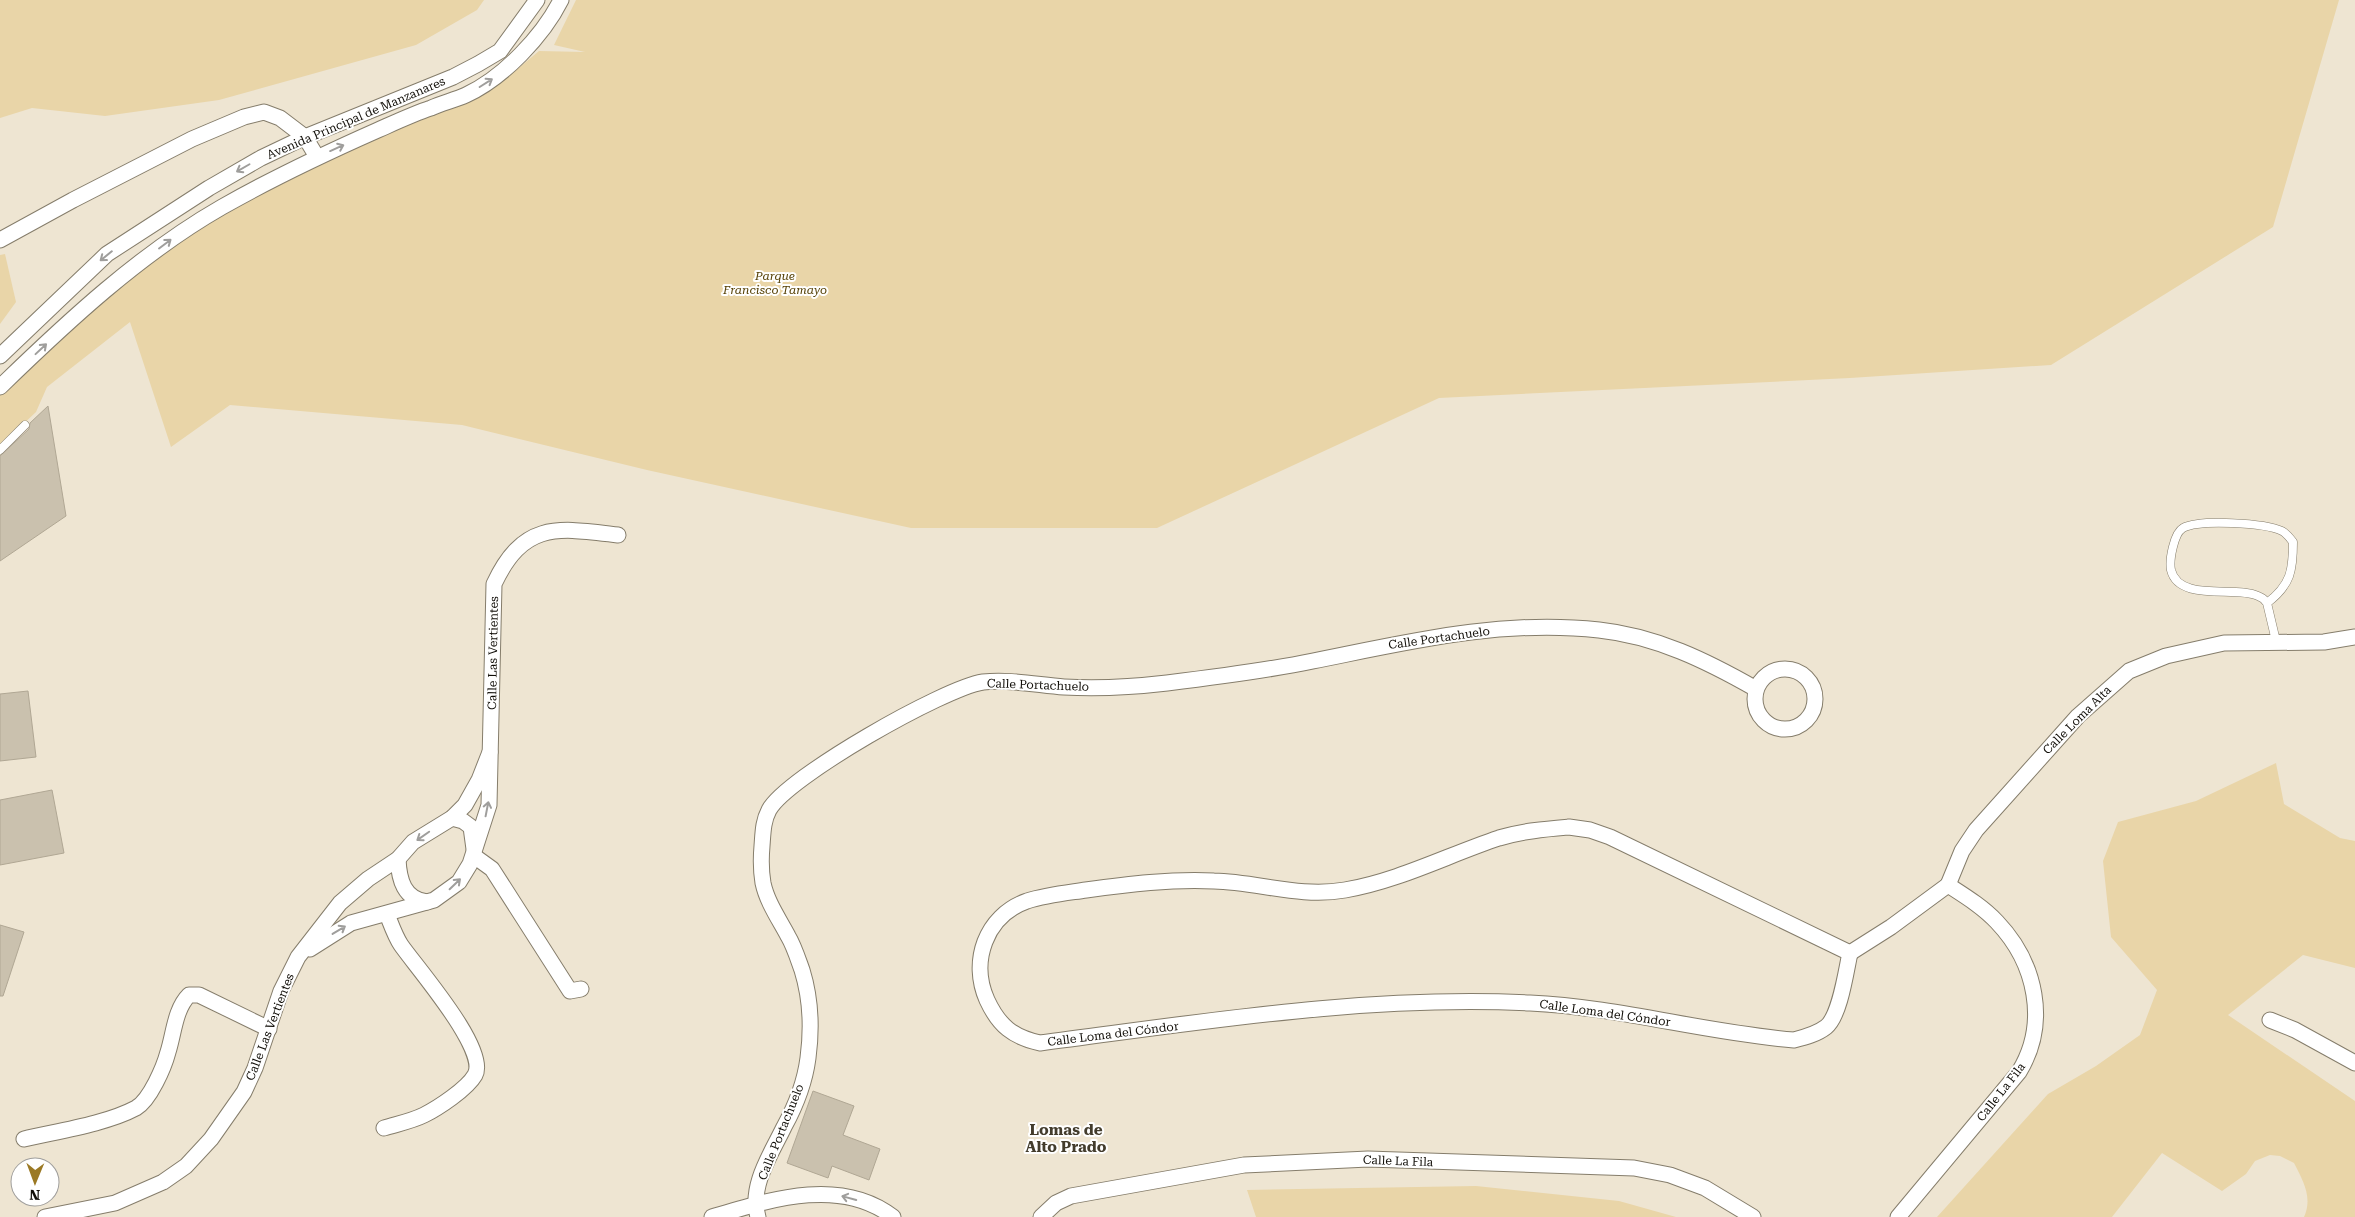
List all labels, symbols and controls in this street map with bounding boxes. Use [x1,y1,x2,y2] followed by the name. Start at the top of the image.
[265,74,447,162] street label: Avenida Principal de Manzanares
[478,77,492,87] one-way arrow
[329,143,344,152] one-way arrow
[236,164,251,174] one-way arrow
[158,239,172,249] one-way arrow
[100,250,113,261] one-way arrow
[722,269,827,297] park label: Parque Francisco Tamayo
[35,343,47,355] one-way arrow
[485,596,501,710] street label: Calle Las Vertientes
[1387,624,1491,652] street label: Calle Portachuelo
[987,676,1089,694] street label: Calle Portachuelo
[2040,683,2114,757] street label: Calle Loma Alta
[483,802,492,818] one-way arrow
[416,830,430,841] one-way arrow
[449,878,462,890] one-way arrow
[332,925,346,935] one-way arrow
[243,971,297,1083] street label: Calle Las Vertientes
[1539,997,1671,1029] street label: Calle Loma del Cóndor
[1047,1019,1179,1049] street label: Calle Loma del Cóndor
[1974,1060,2029,1124] street label: Calle La Fila
[755,1082,807,1182] street label: Calle Portachuelo
[1026,1121,1107,1156] district label: Lomas de Alto Prado
[1363,1153,1434,1169] street label: Calle La Fila
[10,1157,60,1207] north arrow
[29,1187,40,1203] text: N
[841,1193,857,1202] one-way arrow

